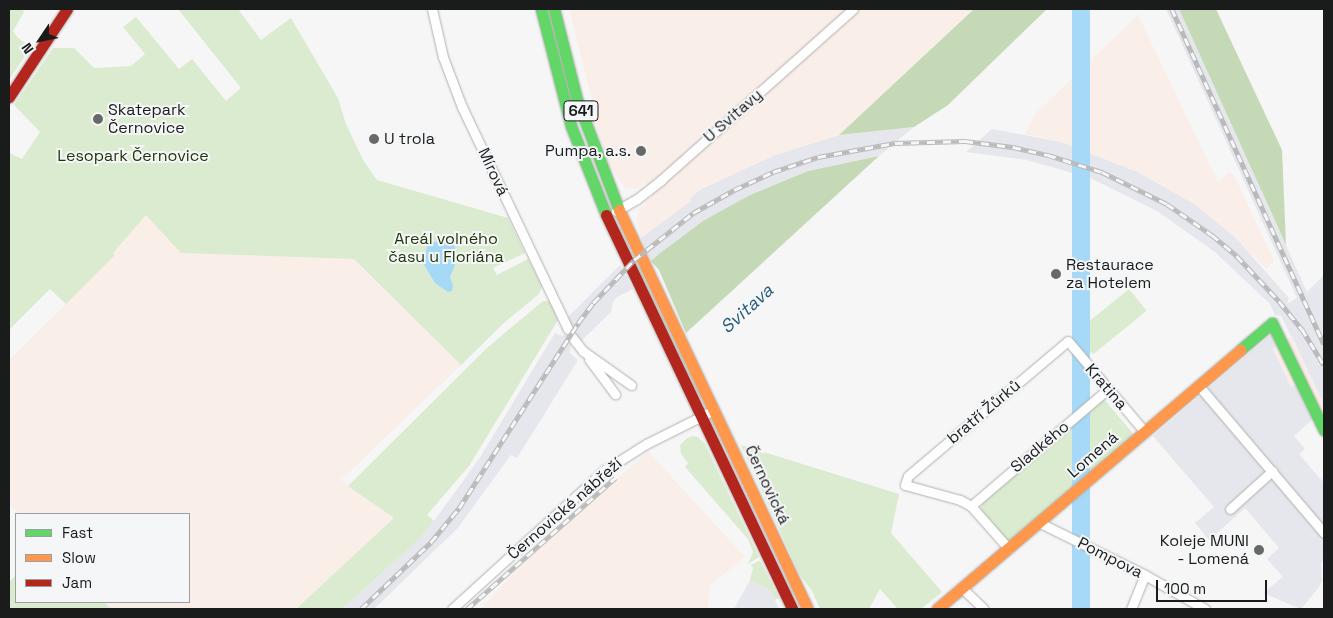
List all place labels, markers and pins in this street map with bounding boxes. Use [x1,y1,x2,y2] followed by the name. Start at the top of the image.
[108,100,186,138] place label: Skatepark Černovice
[92,113,104,125] marker: Skatepark Černovice
[384,129,435,149] place label: U trola
[368,133,380,145] marker: U trola
[544,141,631,161] place label: Pumpa, a.s.
[635,145,647,157] marker: Pumpa, a.s.
[1066,255,1154,293] place label: Restaurace za Hotelem
[1050,268,1062,280] marker: Restaurace za Hotelem
[1160,531,1249,569] place label: Koleje MUNI - Lomená
[1253,544,1265,556] marker: Koleje MUNI - Lomená

